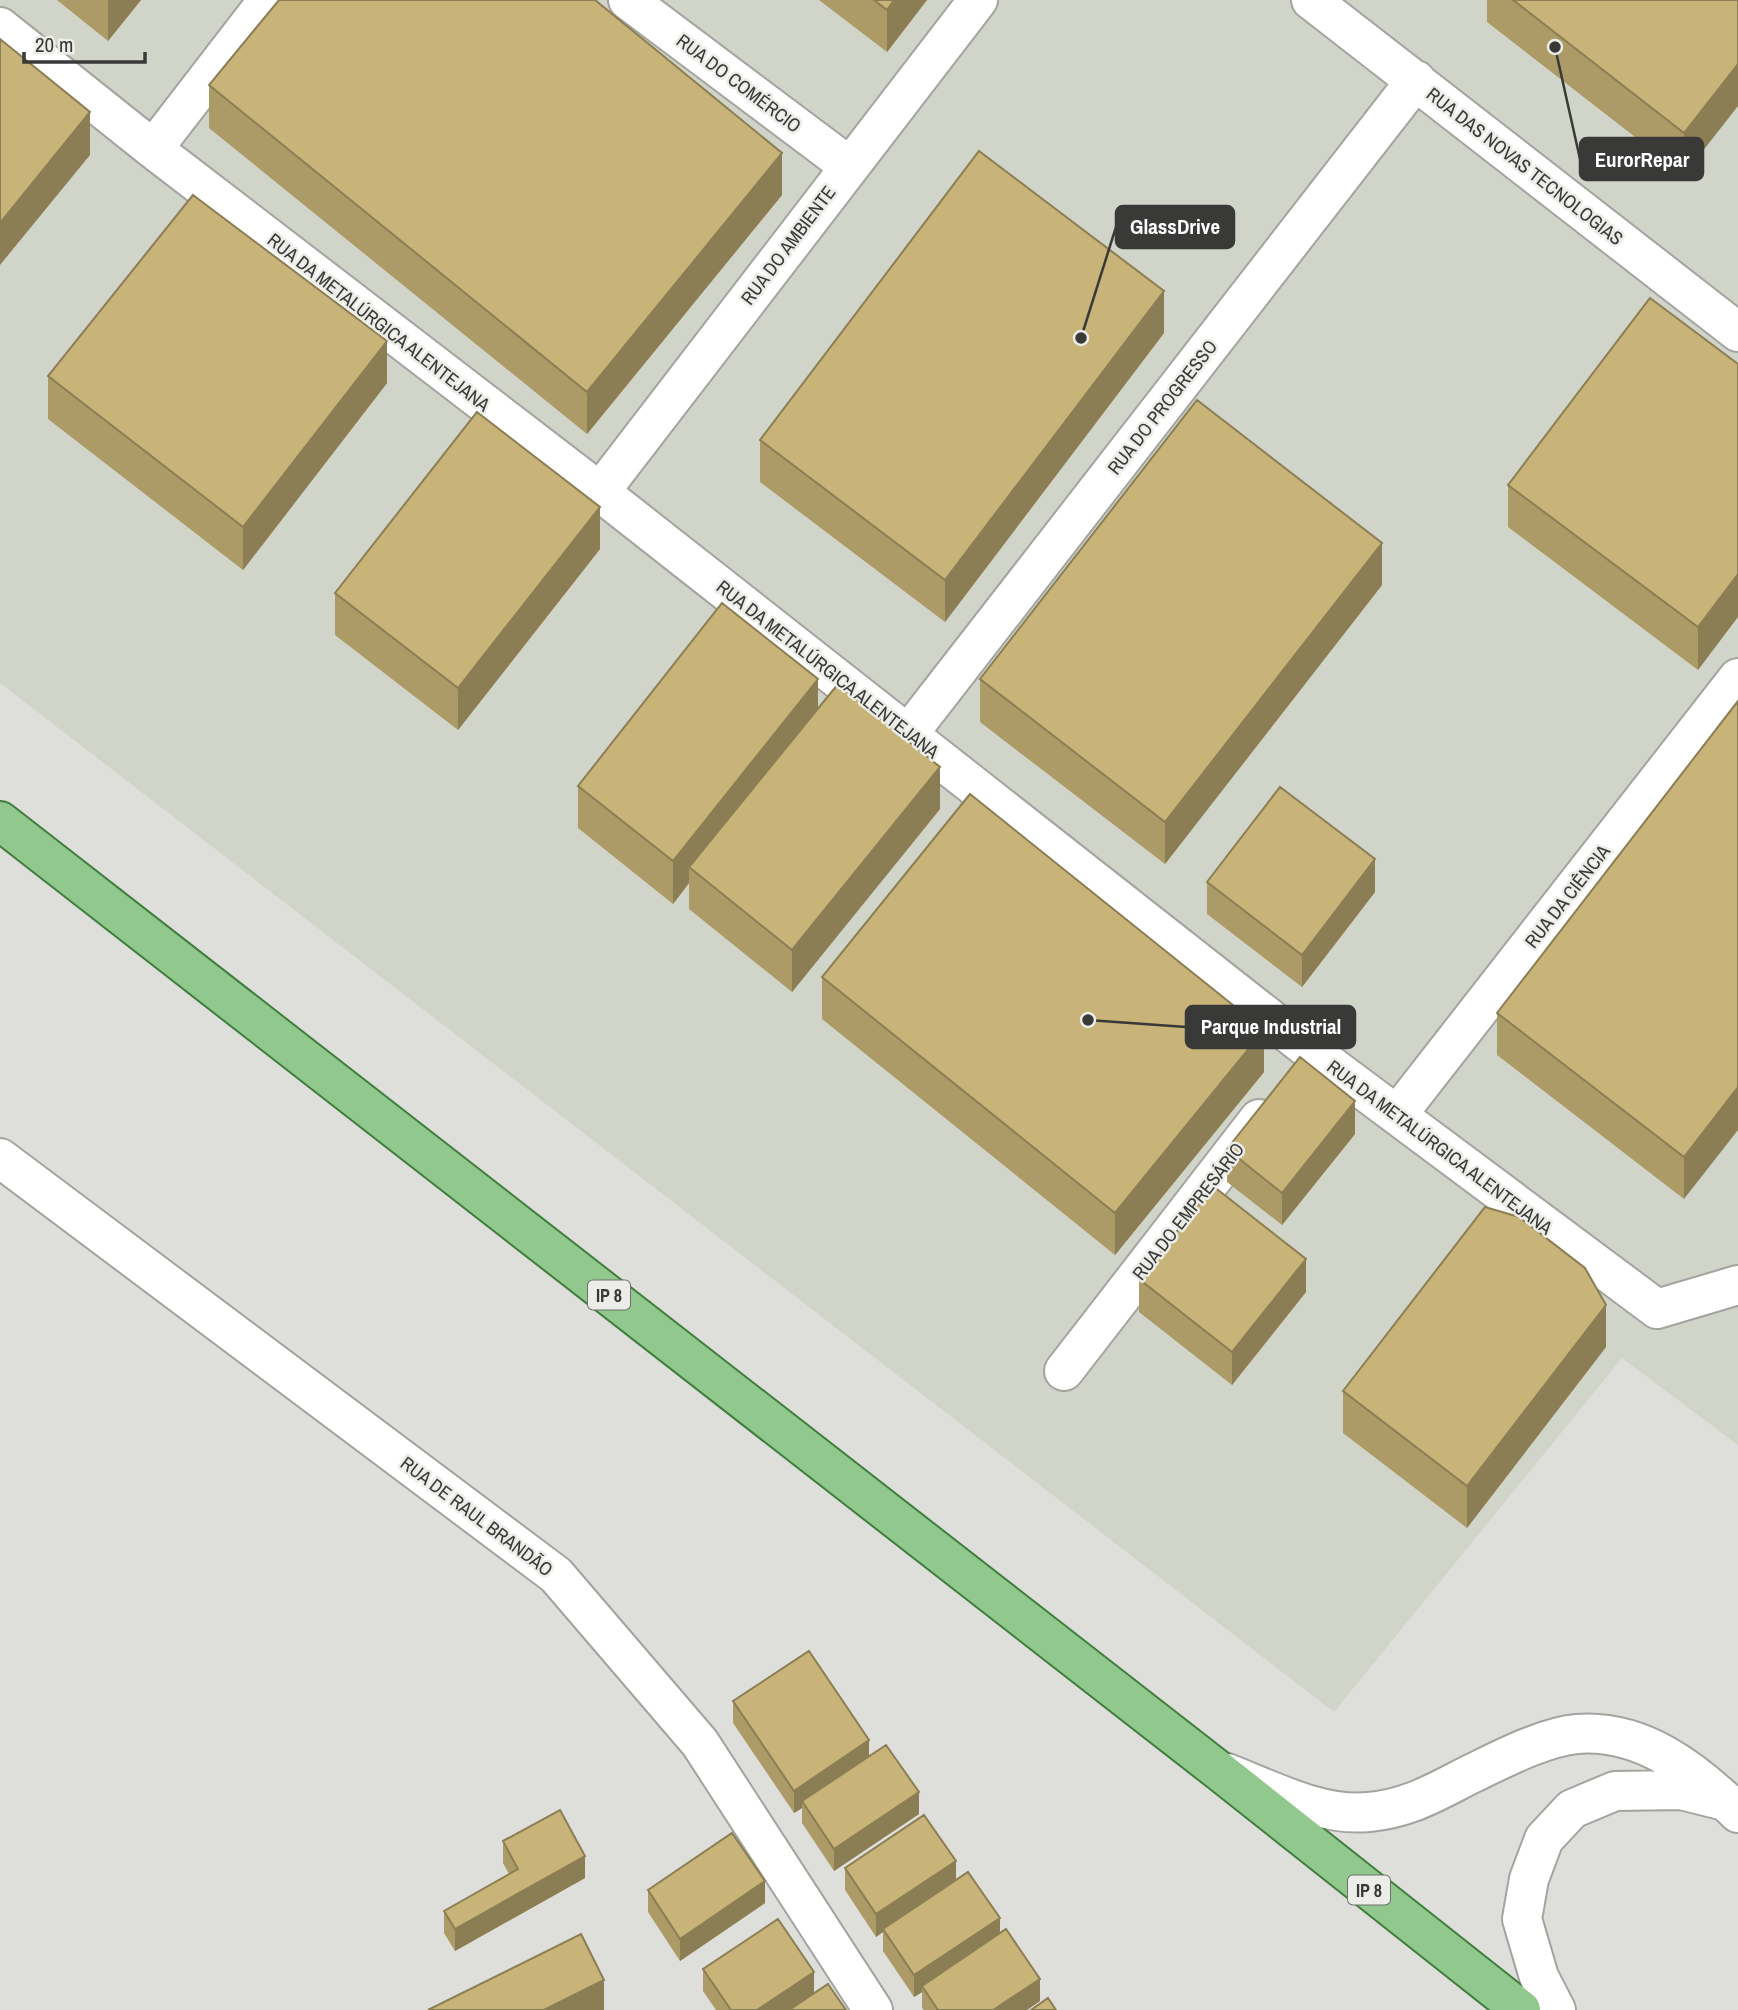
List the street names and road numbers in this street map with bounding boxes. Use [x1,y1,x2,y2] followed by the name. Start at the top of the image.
[671,28,807,138] street label: RUA DO COMÉRCIO
[1421,81,1629,251] street label: RUA DAS NOVAS TECNOLOGIAS
[735,180,841,310] street label: RUA DO AMBIENTE
[262,227,496,418] street label: RUA DA METALÚRGICA ALENTEJANA
[1101,334,1223,480] street label: RUA DO PROGRESSO
[711,574,945,765] street label: RUA DA METALÚRGICA ALENTEJANA
[1518,838,1616,953] street label: RUA DA CIÊNCIA
[1322,1054,1558,1241] street label: RUA DA METALÚRGICA ALENTEJANA
[1126,1137,1250,1285] street label: RUA DO EMPRESÁRIO
[588,1280,630,1310] road number: IP 8
[395,1450,559,1582] street label: RUA DE RAUL BRANDÃO
[1348,1876,1390,1904] road number: IP 8

